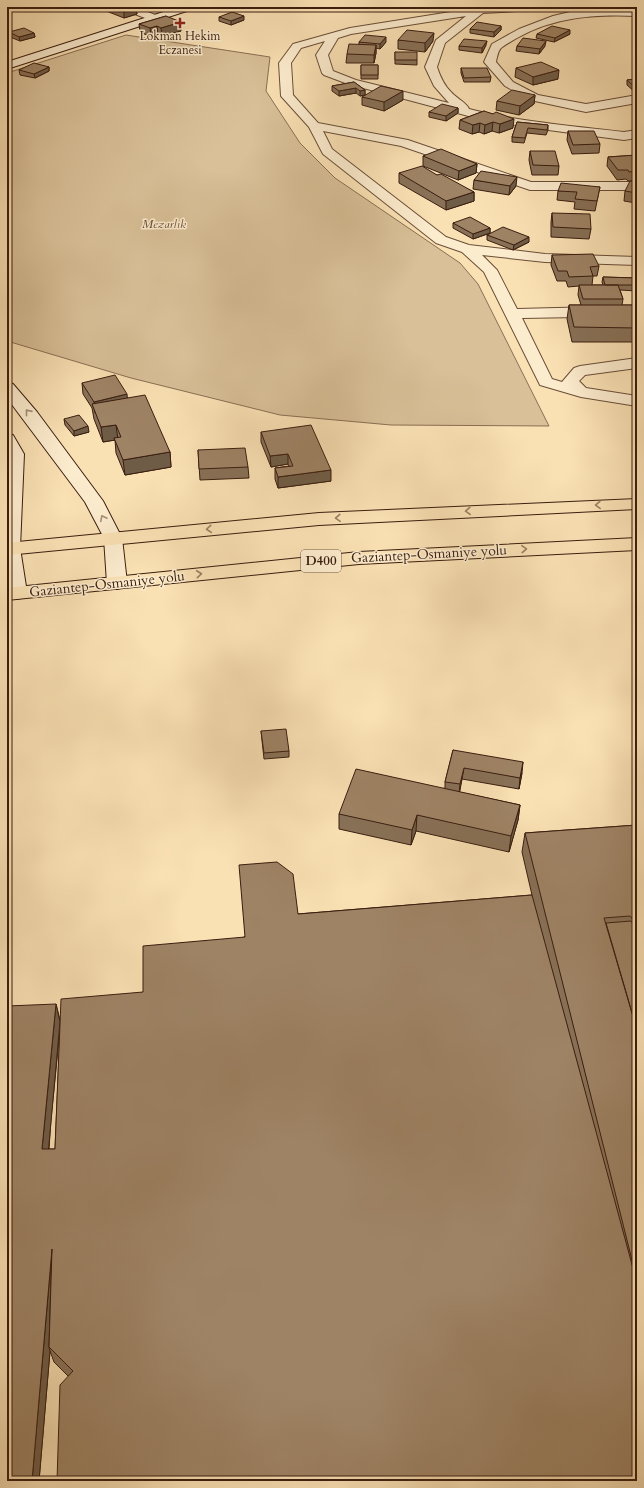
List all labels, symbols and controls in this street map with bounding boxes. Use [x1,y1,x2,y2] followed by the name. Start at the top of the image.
[175,18,185,28] marker: Lokman Hekim Eczanesi
[140,28,221,58] place label: Lokman Hekim Eczanesi
[142,216,186,232] park label: Mezarlık
[25,410,32,417] one-way arrow
[595,501,601,510] one-way arrow
[465,507,471,516] one-way arrow
[335,513,341,522] one-way arrow
[100,515,108,522] one-way arrow
[206,524,212,533] one-way arrow
[351,540,508,568] street label: Gaziantep-Osmaniye yolu
[521,545,527,554] one-way arrow
[301,550,341,572] road number: D400
[28,566,186,602] street label: Gaziantep-Osmaniye yolu
[196,570,202,579] one-way arrow

